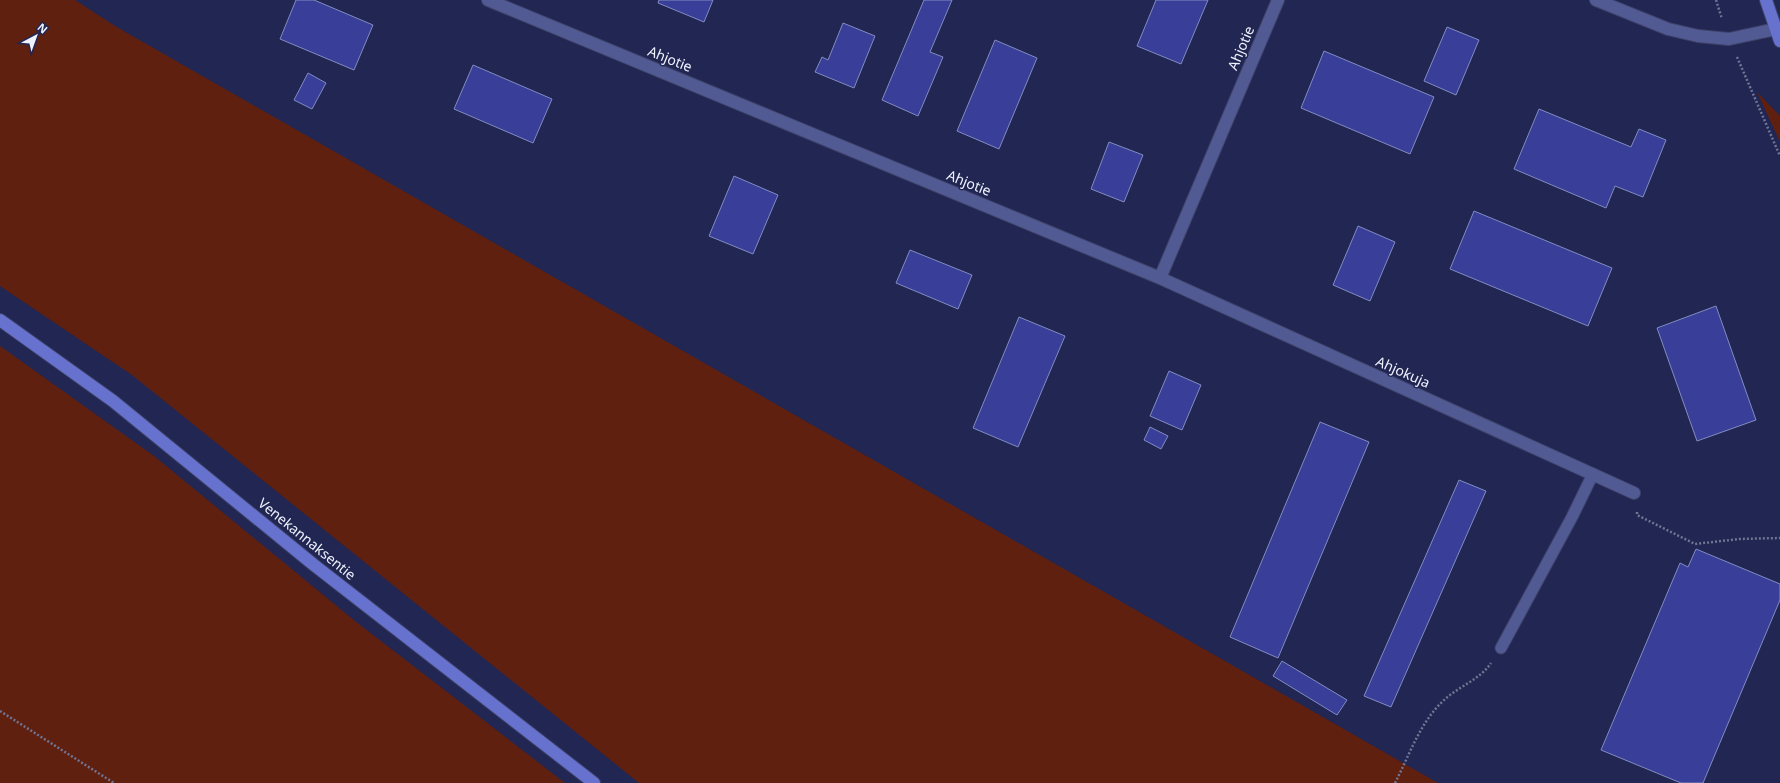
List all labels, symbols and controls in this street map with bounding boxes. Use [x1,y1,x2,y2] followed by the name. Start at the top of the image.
[16,16,56,56] north arrow
[35,19,51,37] text: N
[1223,23,1258,73] street label: Ahjotie
[645,41,695,76] street label: Ahjotie
[944,165,994,200] street label: Ahjotie
[1373,351,1433,392] street label: Ahjokuja
[255,493,360,584] street label: Venekannaksentie

